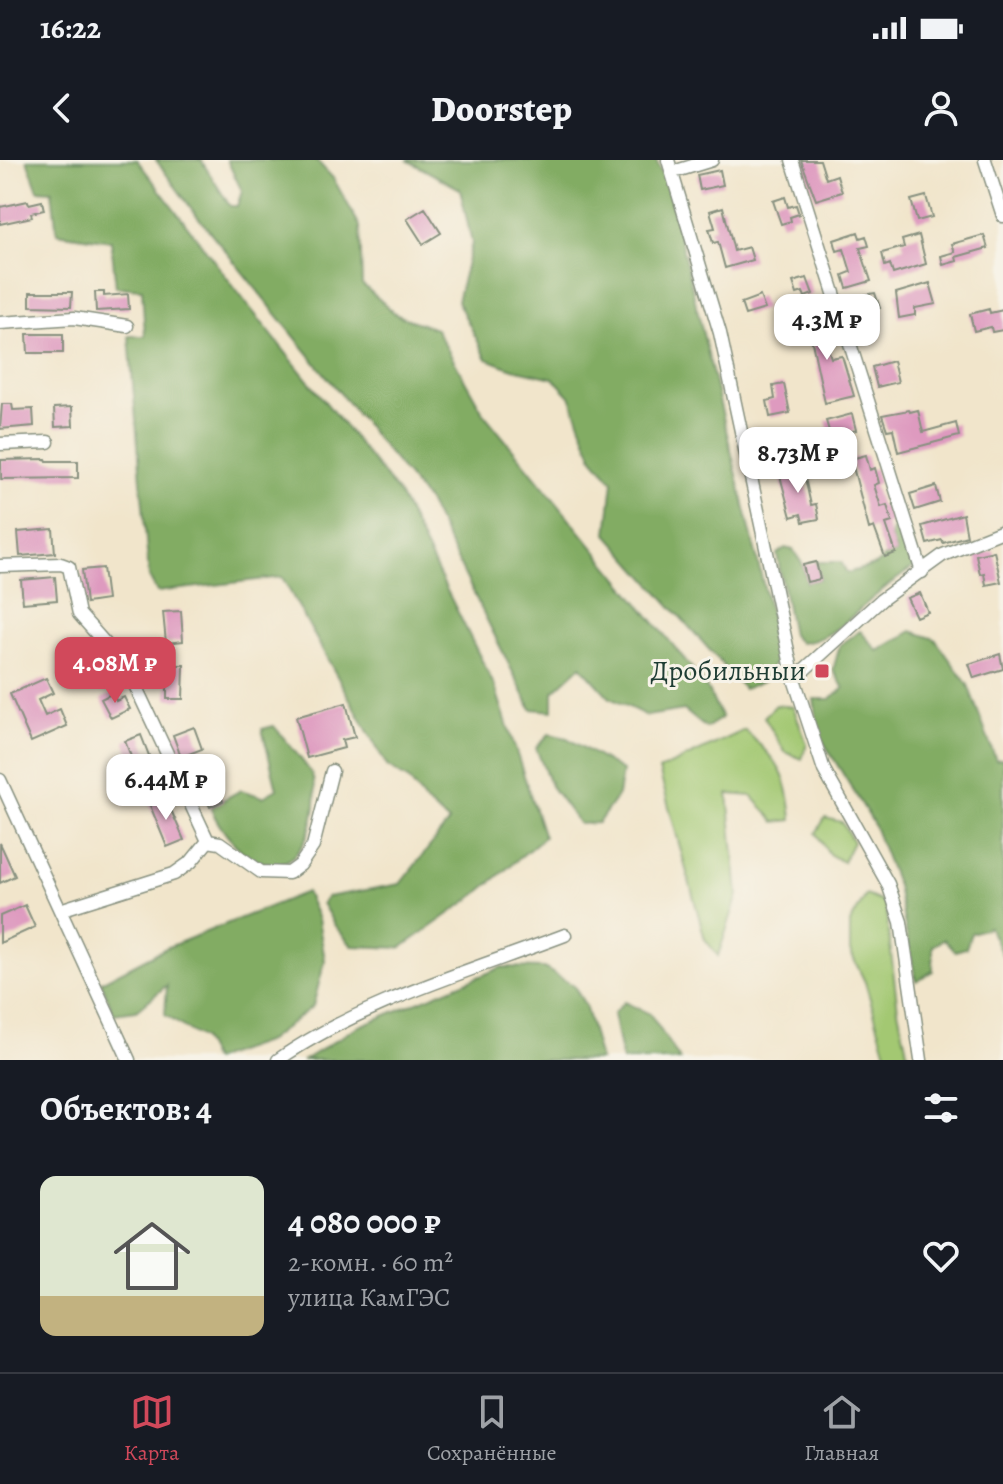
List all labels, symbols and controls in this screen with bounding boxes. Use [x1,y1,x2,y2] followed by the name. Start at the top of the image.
[40,8,101,48] text: 16:22
[431,84,572,133] text: Doorstep
[40,86,84,130] icon: back
[919,86,963,130] icon: person
[762,294,892,362] pin: 4.3M ₽
[792,302,862,337] text: 4.3M ₽
[724,427,872,495] pin: 8.73M ₽
[757,435,839,470] text: 8.73M ₽
[41,637,189,705] pin: 4.08M ₽
[73,645,157,680] text: 4.08M ₽
[651,652,806,690] place label: Дробильныи
[813,662,831,680] marker: Дробильныи
[92,754,240,822] pin: 6.44M ₽
[124,762,208,797] text: 6.44M ₽
[40,1085,212,1132] text: Объектов: 4
[919,1086,963,1130] icon: filters
[288,1198,441,1245] text: 4 080 000 ₽
[104,1208,200,1304] icon: home
[919,1234,963,1278] icon: heart
[288,1245,453,1280] text: 2-комн. · 60 m²
[288,1280,450,1315] text: улица КамГЭС
[124,1390,179,1468] tab: Карта
[427,1390,557,1468] tab: Сохранённые
[804,1390,879,1468] tab: Главная

